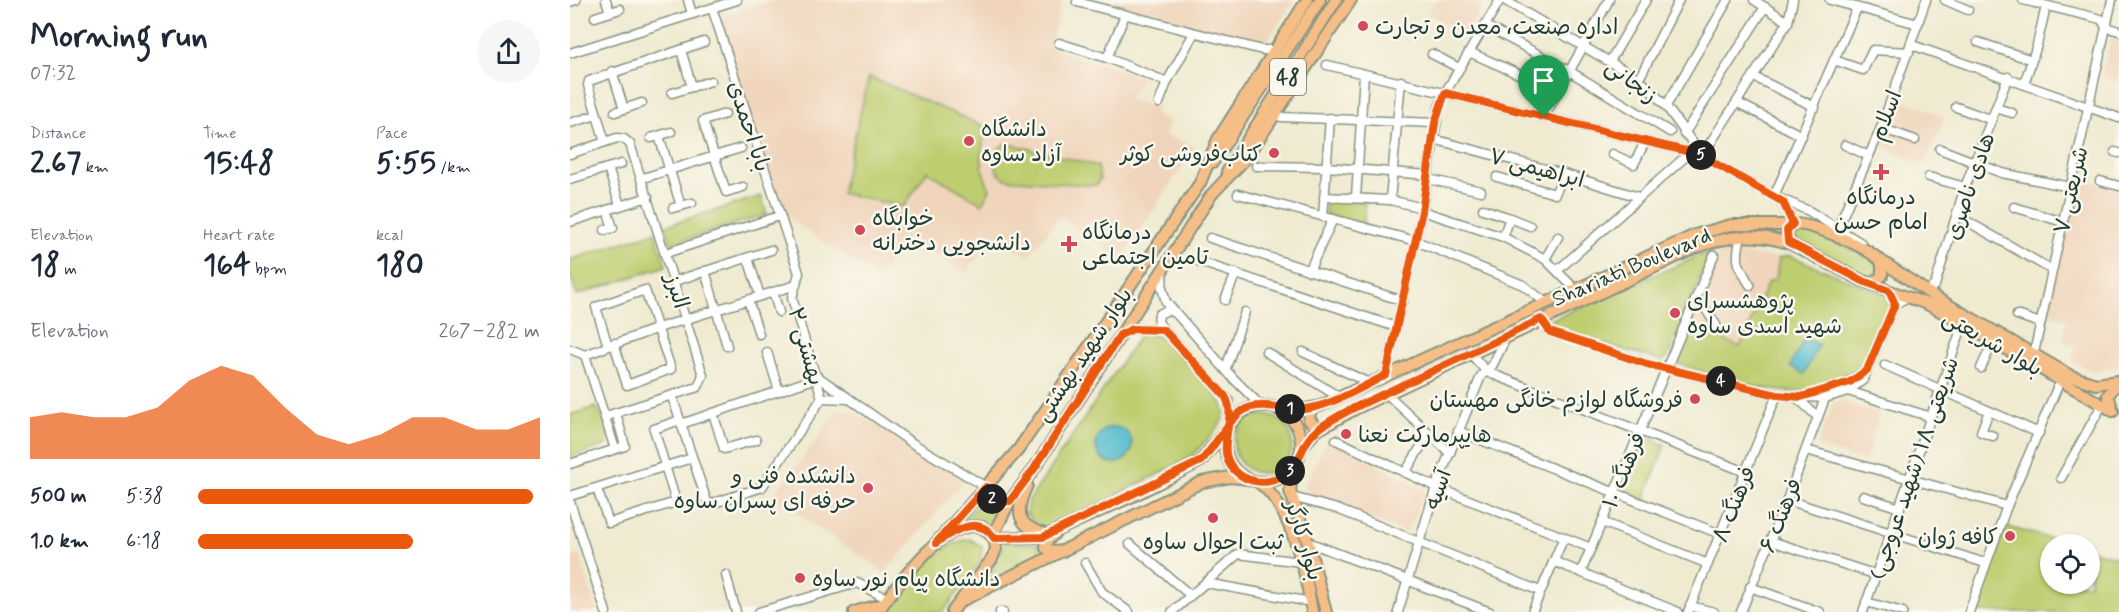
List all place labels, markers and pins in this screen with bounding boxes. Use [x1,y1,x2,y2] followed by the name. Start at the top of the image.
[1375,14,1618,42] place label: اداره صنعت، معدن و تجارت
[1356,19,1370,33] marker: اداره صنعت، معدن و تجارت
[1518,55,1569,117] pin
[981,116,1063,169] place label: دانشگاه آزاد ساوه
[962,134,976,148] marker: دانشگاه آزاد ساوه
[1686,140,1716,170] pin: 5
[1118,141,1262,169] place label: کتاب‌فروشی کوثر
[1267,146,1281,160] marker: کتاب‌فروشی کوثر
[1872,163,1890,181] marker: درمانگاه امام حسن
[1834,184,1928,238] place label: درمانگاه امام حسن
[872,205,1031,258] place label: خوابگاه دانشجویی دخترانه
[1082,219,1209,272] place label: درمانگاه تامین اجتماعی
[853,223,867,237] marker: خوابگاه دانشجویی دخترانه
[1060,235,1078,253] marker: درمانگاه تامین اجتماعی
[1687,288,1842,341] place label: پژوهشسرای شهید اسدی ساوه
[1668,306,1682,320] marker: پژوهشسرای شهید اسدی ساوه
[1706,366,1736,396] pin: 4
[1429,387,1683,417] place label: فروشگاه لوازم خانگی مهستان
[1688,392,1702,406] marker: فروشگاه لوازم خانگی مهستان
[1275,394,1305,424] pin: 1
[1358,422,1492,450] place label: هایپرمارکت نعنا
[1339,427,1353,441] marker: هایپرمارکت نعنا
[1275,456,1305,486] pin: 3
[674,463,856,516] place label: دانشکده فنی و حرفه ای پسران ساوه
[861,481,875,495] marker: دانشکده فنی و حرفه ای پسران ساوه
[977,484,1007,514] pin: 2
[1206,511,1220,525] marker: ثبت احوال ساوه
[1918,524,1998,552] place label: کافه ژوان
[1143,529,1284,557] place label: ثبت احوال ساوه
[2003,529,2017,543] marker: کافه ژوان
[812,566,1000,595] place label: دانشگاه پیام نور ساوه
[793,571,807,585] marker: دانشگاه پیام نور ساوه

